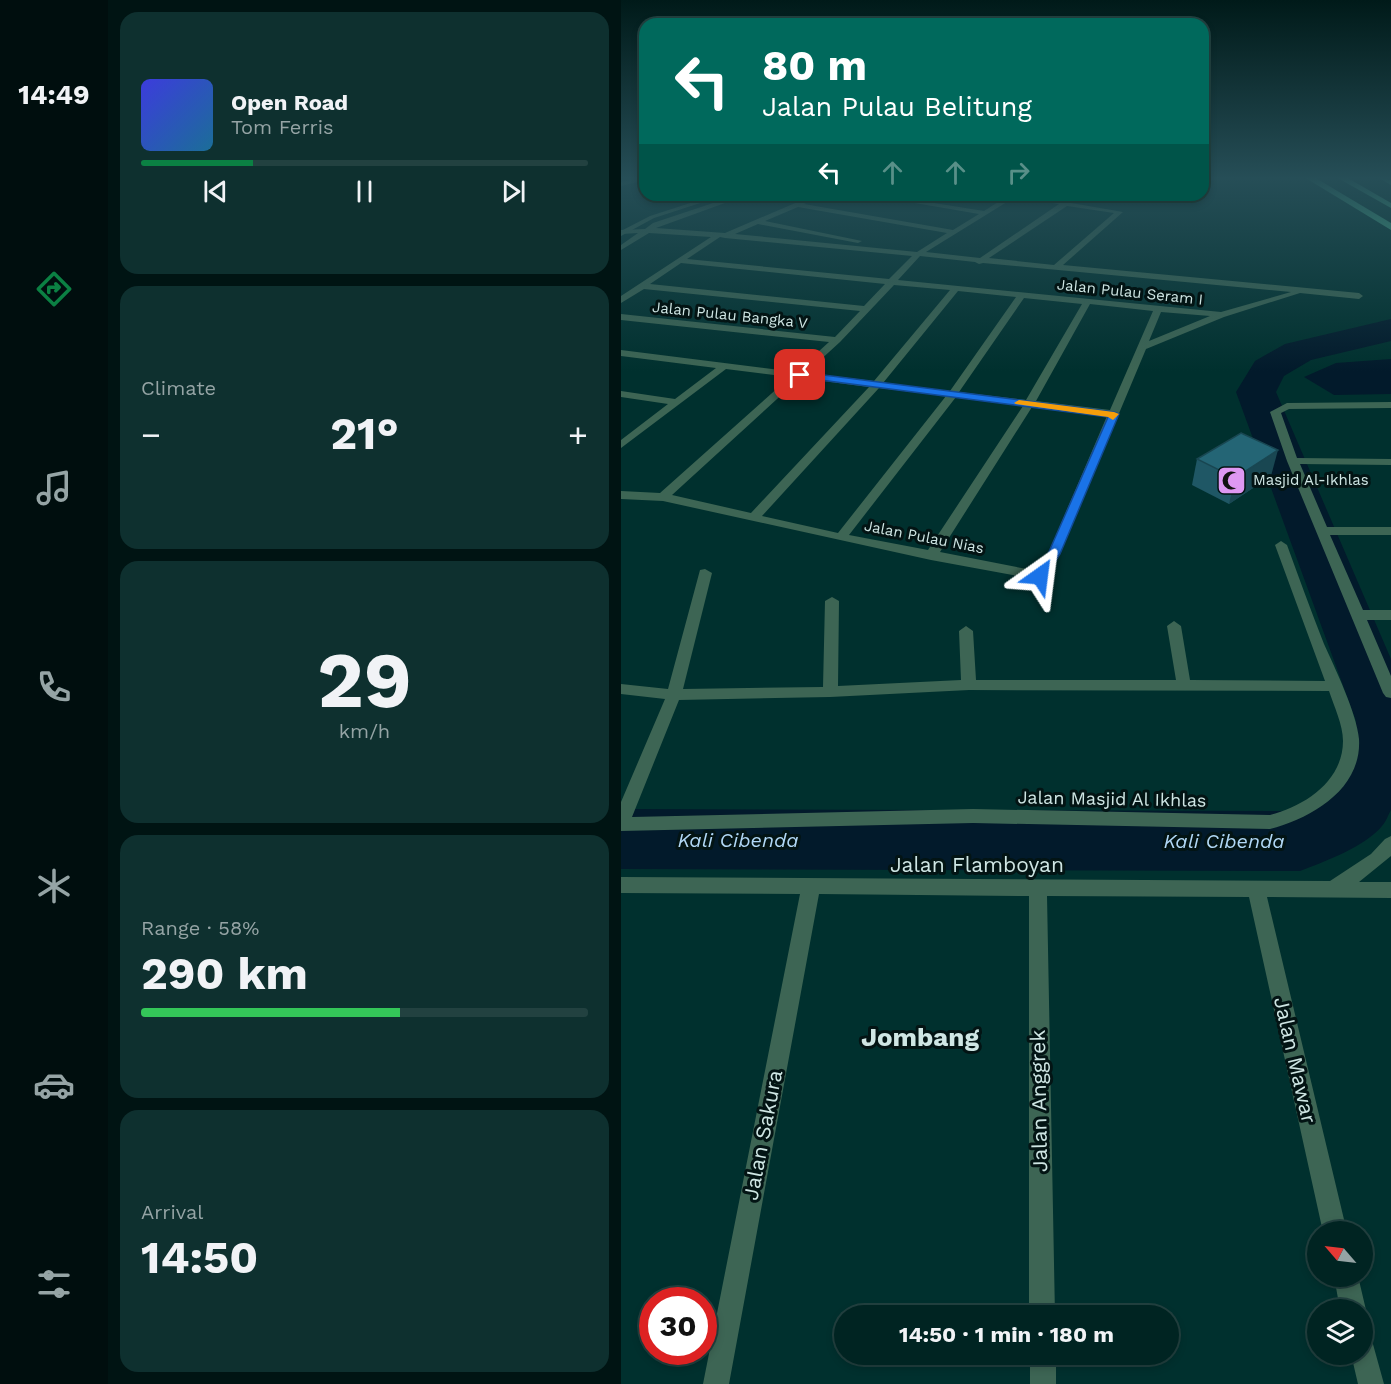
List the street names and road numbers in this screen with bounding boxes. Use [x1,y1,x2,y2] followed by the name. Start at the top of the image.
[1056,275,1204,309] street label: Jalan Pulau Seram I
[651,298,809,332] street label: Jalan Pulau Bangka V
[863,517,985,557] street label: Jalan Pulau Nias
[1017,786,1207,811] street label: Jalan Masjid Al Ikhlas
[890,852,1064,877] street label: Jalan Flamboyan
[1269,994,1322,1126] street label: Jalan Mawar
[1025,1029,1052,1172] street label: Jalan Anggrek
[738,1068,787,1202] street label: Jalan Sakura

